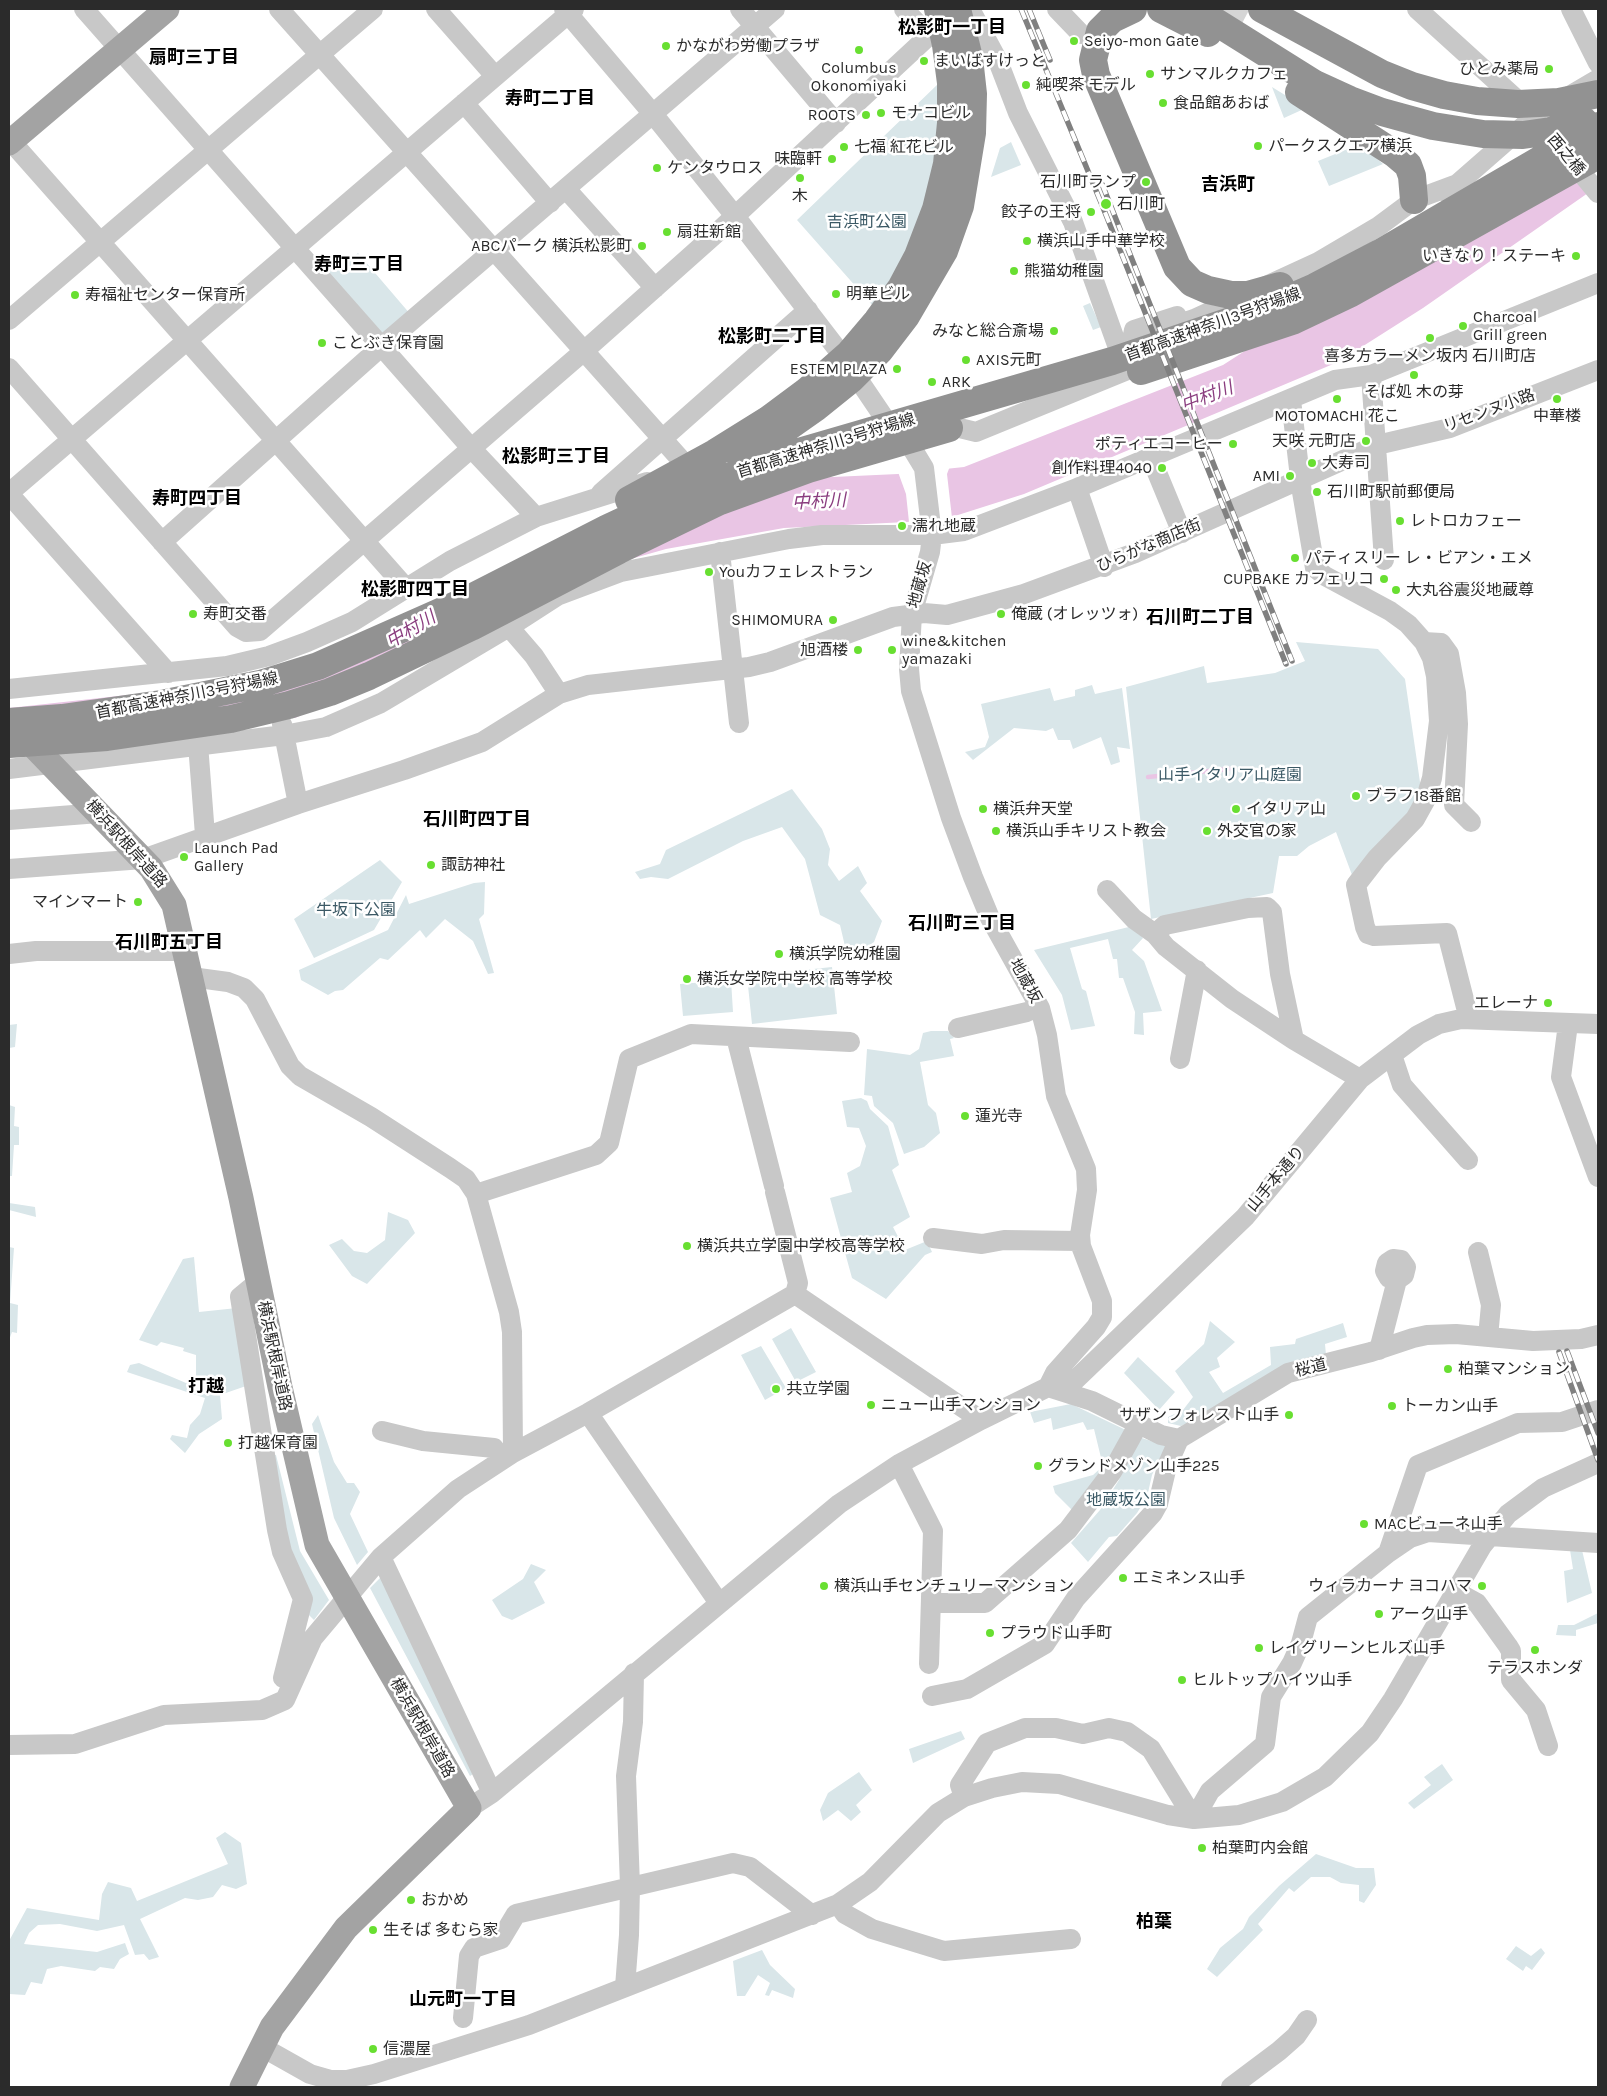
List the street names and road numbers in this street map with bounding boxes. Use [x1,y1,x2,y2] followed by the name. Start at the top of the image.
[1543,130,1589,180] street label: 西之橋
[1123,284,1303,366] street label: 首都高速神奈川3号狩場線
[1441,386,1537,436] street label: リセンヌ小路
[735,410,917,482] street label: 首都高速神奈川3号狩場線
[1094,515,1204,577] street label: ひらがな商店街
[904,559,936,611] street label: 地蔵坂
[94,669,280,723] street label: 首都高速神奈川3号狩場線
[81,796,171,892] street label: 横浜駅根岸道路
[1005,955,1045,1007] street label: 地蔵坂
[1243,1142,1309,1216] street label: 山手本通り
[253,1299,295,1413] street label: 横浜駅根岸道路
[1293,1355,1329,1381] street label: 桜道
[386,1675,458,1781] street label: 横浜駅根岸道路

